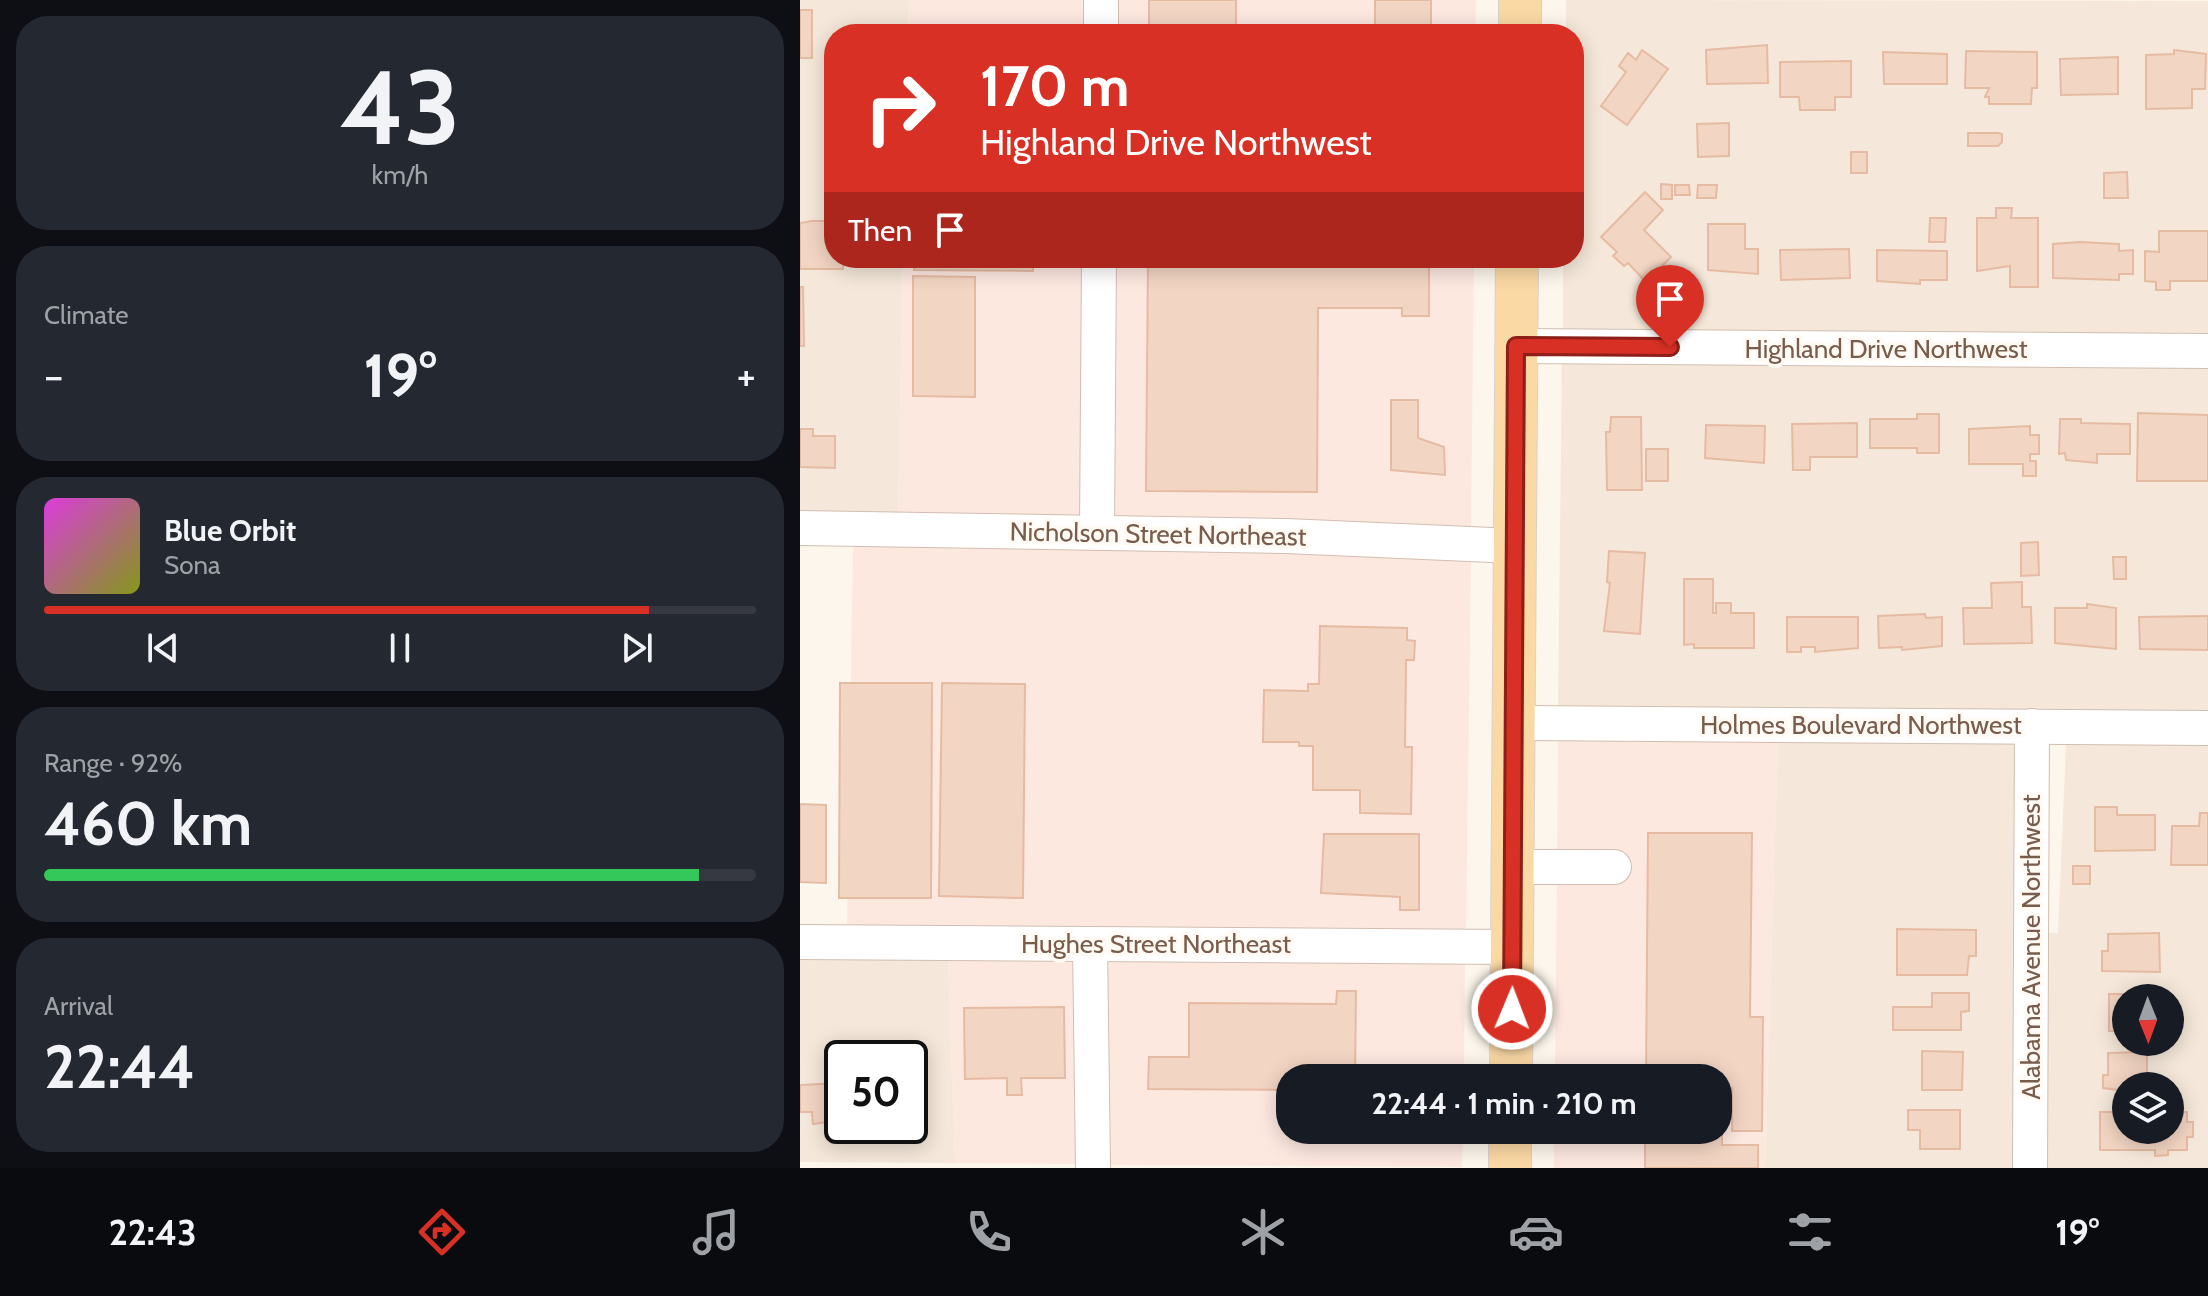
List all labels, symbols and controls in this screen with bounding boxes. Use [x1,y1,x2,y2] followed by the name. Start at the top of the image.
[340,44,460,170] text: 43
[980,52,1130,120] text: 170 m
[848,56,952,160] icon: right
[980,120,1372,164] text: Highland Drive Northwest
[372,159,428,191] text: km/h
[928,208,972,252] icon: arrive
[848,212,912,249] text: Then
[1636,265,1704,347] pin
[1648,277,1692,321] icon: arrive
[44,299,129,331] text: Climate
[1745,333,2028,365] street label: Highland Drive Northwest
[363,339,437,412] text: 19°
[44,349,63,402] text: −
[737,349,756,402] text: +
[164,512,296,549] text: Blue Orbit
[1009,515,1307,553] street label: Nicholson Street Northeast
[164,549,221,581] text: Sona
[141,626,185,670] icon: previous
[378,626,422,670] icon: pause
[615,626,659,670] icon: next
[1700,709,2022,741] street label: Holmes Boulevard Northwest
[44,747,182,779] text: Range · 92%
[44,787,252,860] text: 460 km
[2015,794,2047,1100] street label: Alabama Avenue Northwest
[1021,928,1291,960] street label: Hughes Street Northeast
[1470,967,1554,1051] position arrow
[2112,984,2184,1056] north arrow
[2112,984,2184,1144] map controls
[44,990,113,1022] text: Arrival
[44,1030,195,1103] text: 22:44
[824,1040,928,1144] speed limit sign: 50
[2112,1072,2184,1144] button: layers
[1371,1085,1637,1122] text: 22:44 · 1 min · 210 m
[414,1204,470,1260] icon: directions
[688,1204,744,1260] icon: music
[961,1204,1017,1260] icon: phone
[1235,1204,1291,1260] icon: climate
[1508,1204,1564,1260] icon: car
[1782,1204,1838,1260] icon: filters
[109,1210,197,1254] text: 22:43
[2055,1210,2099,1254] text: 19°

